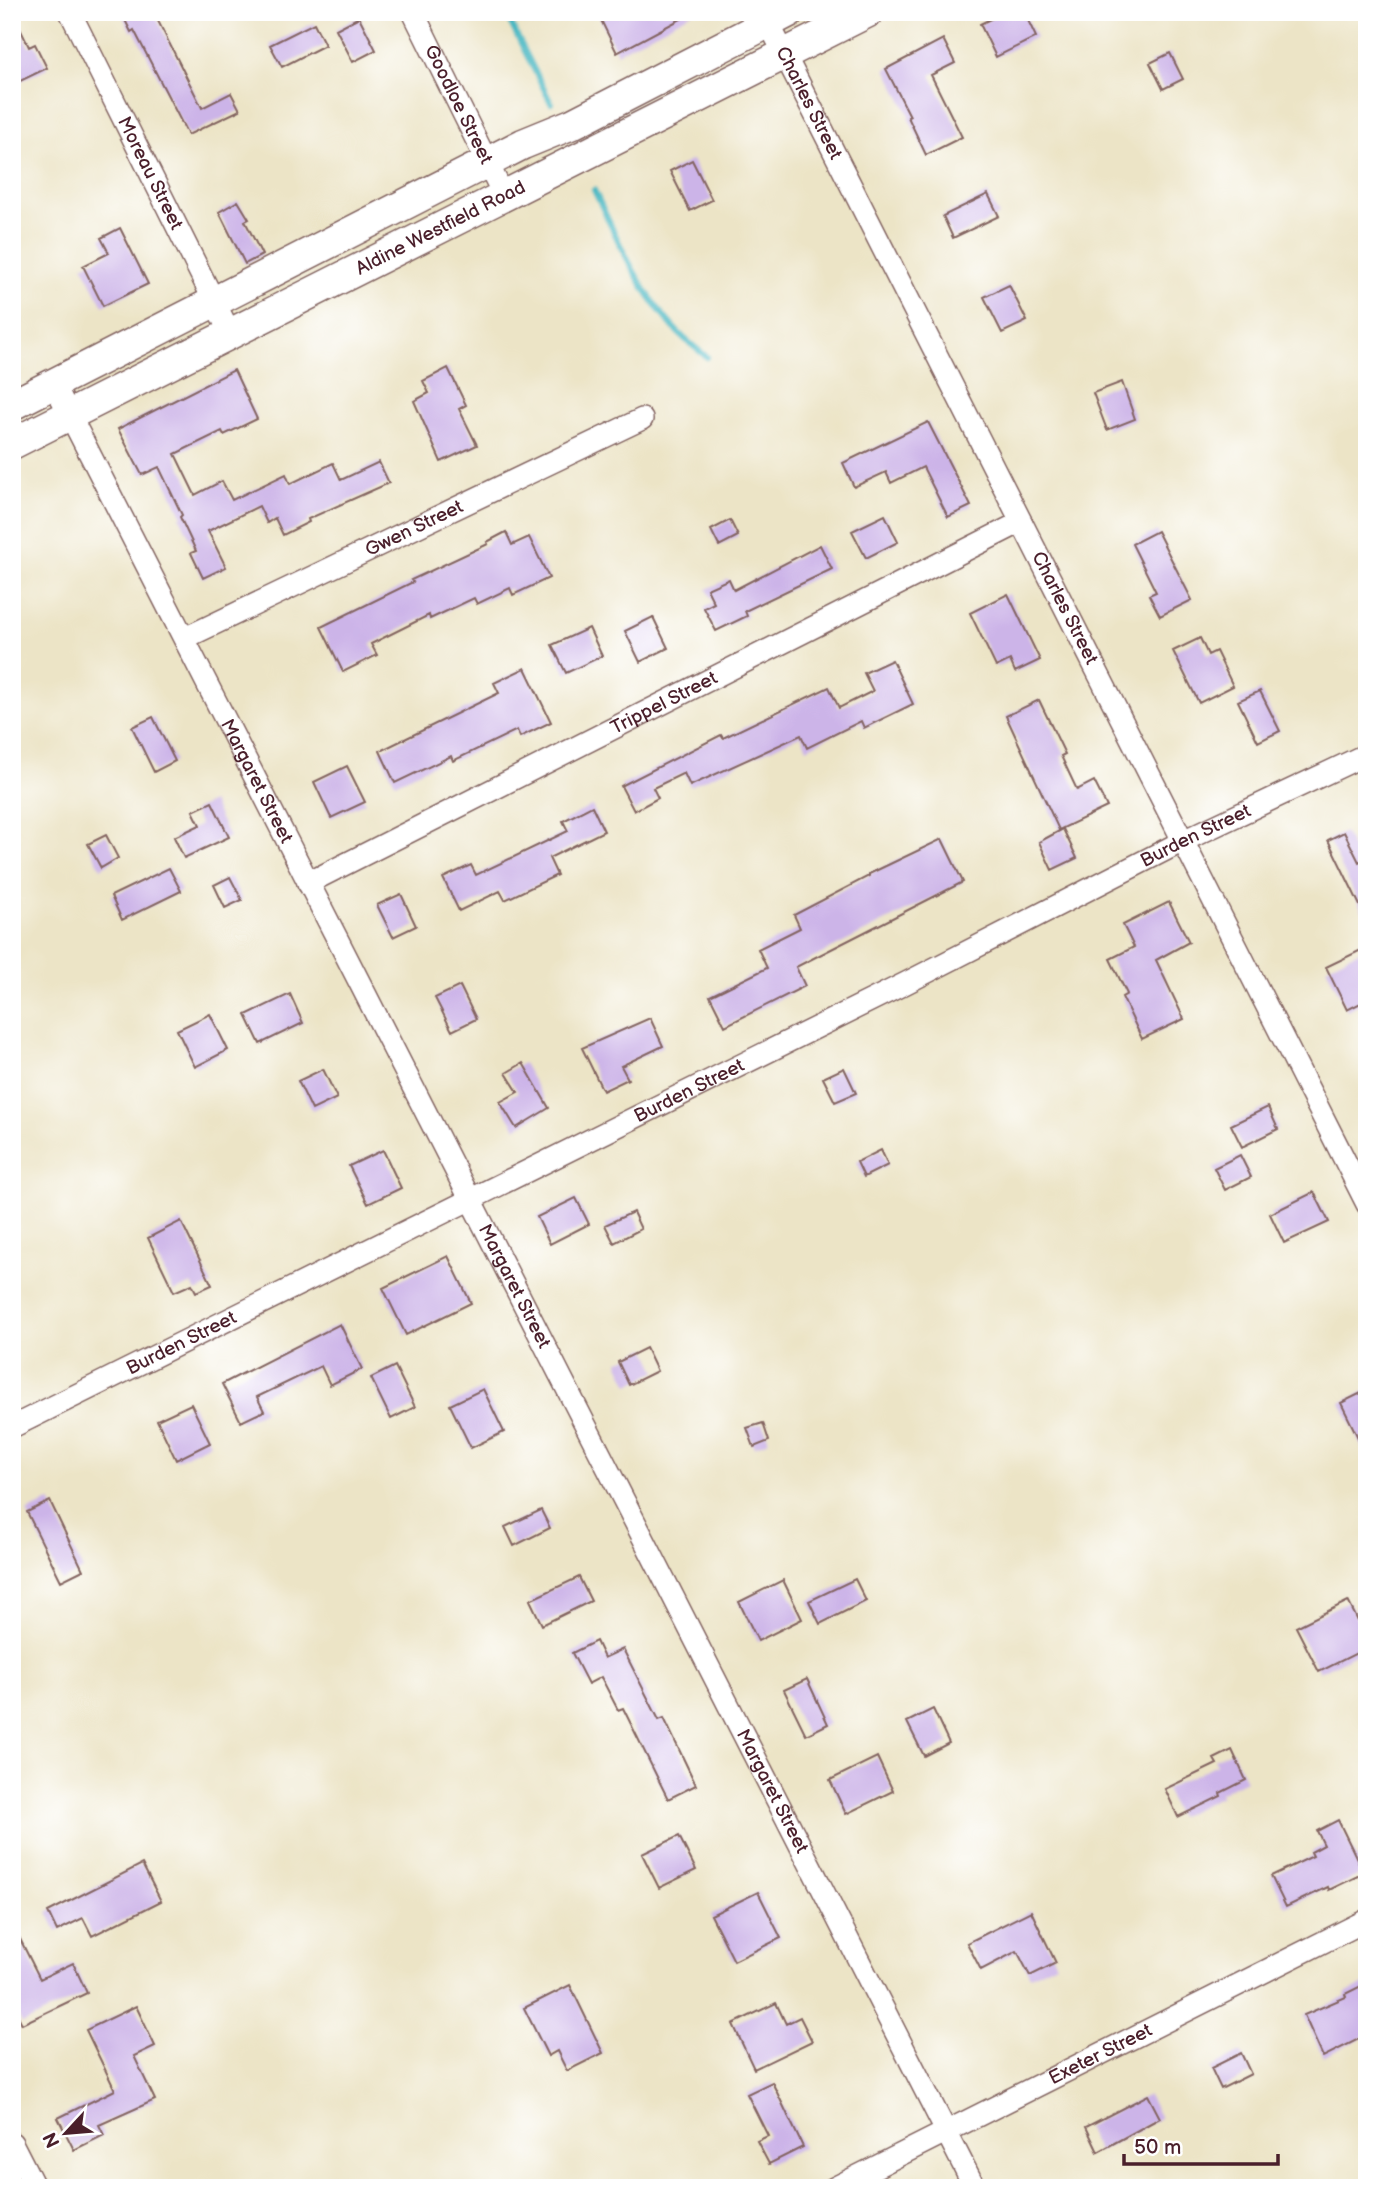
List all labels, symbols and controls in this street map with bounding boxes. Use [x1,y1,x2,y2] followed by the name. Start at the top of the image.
[420,41,498,168] street label: Goodloe Street
[771,43,847,163] street label: Charles Street
[112,113,188,234] street label: Moreau Street
[352,175,529,280] street label: Aldine Westfield Road
[361,495,467,561] street label: Gwen Street
[1027,548,1103,668] street label: Charles Street
[607,666,721,739] street label: Trippel Street
[216,715,298,847] street label: Margaret Street
[1136,799,1255,872] street label: Burden Street
[630,1054,748,1128] street label: Burden Street
[473,1220,556,1352] street label: Margaret Street
[122,1306,240,1380] street label: Burden Street
[731,1725,814,1857] street label: Margaret Street
[1045,2019,1156,2090] street label: Exeter Street
[32,2098,102,2168] north arrow
[1124,2123,1278,2167] scale bar
[39,2128,66,2151] text: N
[1134,2135,1181,2160] text: 50 m

